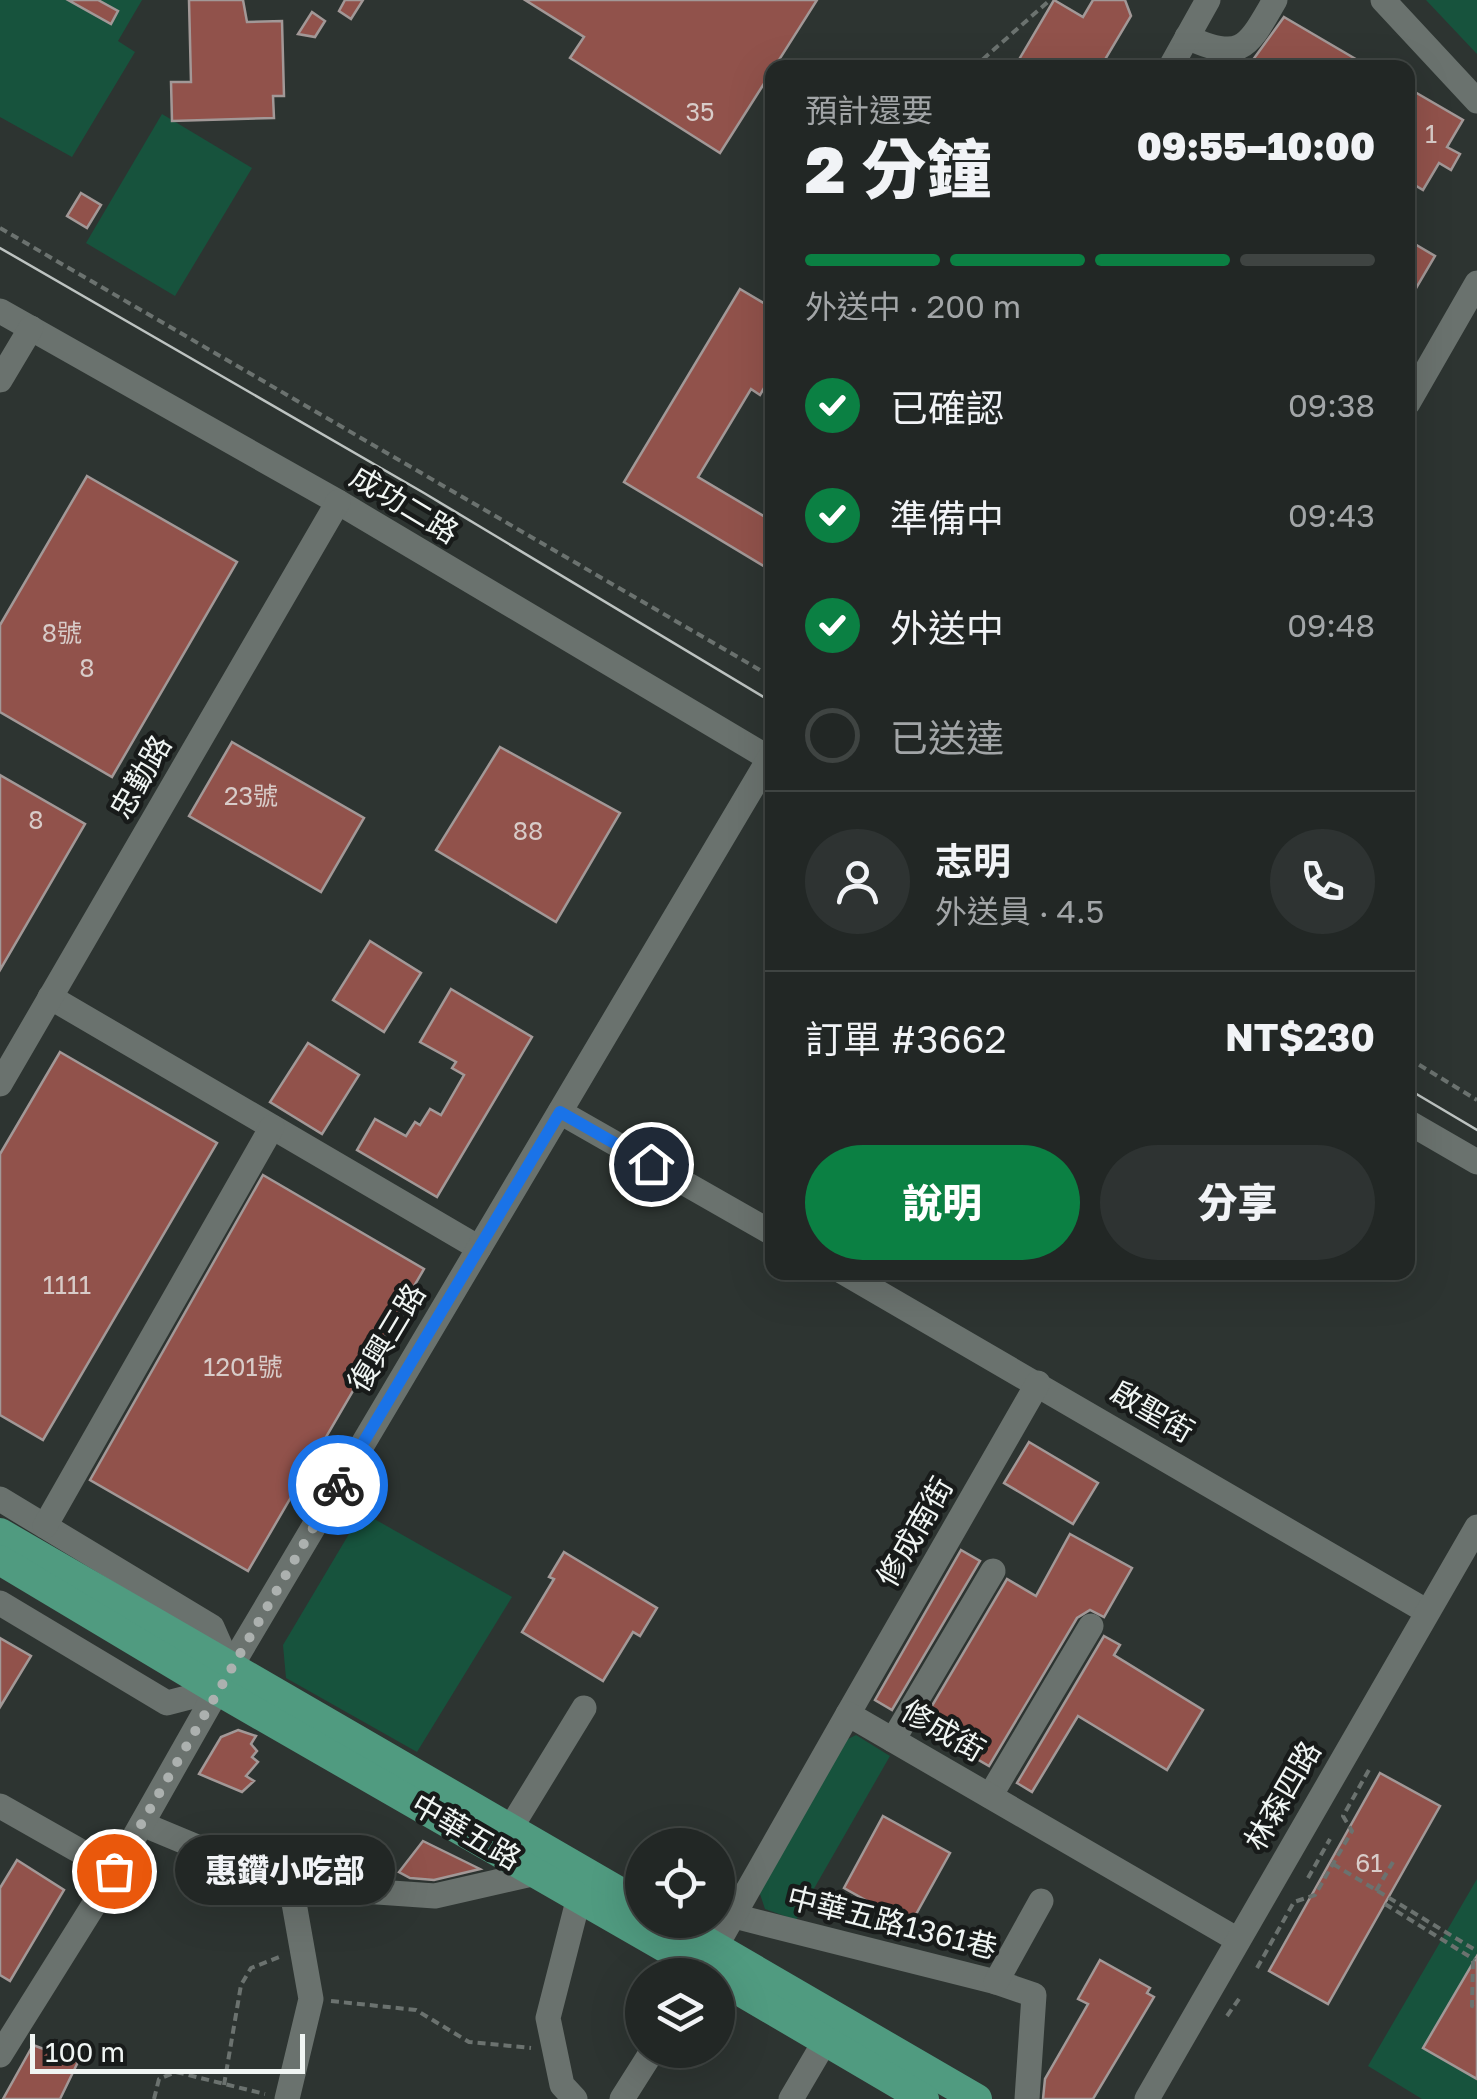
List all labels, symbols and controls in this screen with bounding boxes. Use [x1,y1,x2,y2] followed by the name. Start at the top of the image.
[805,91,933,129] text: 預計還要
[685,96,715,127] house number: 35
[1425,118,1437,149] house number: 1
[1137,123,1375,168] text: 09:55–10:00
[805,129,992,207] text: 2 分鐘
[805,287,1021,325] text: 外送中 · 200 m
[805,378,860,433] icon: check
[890,385,1004,430] text: 已確認
[1288,386,1375,424] text: 09:38
[344,458,465,550] street label: 成功二路
[805,488,860,543] icon: check
[890,495,1004,540] text: 準備中
[1288,496,1375,534] text: 09:43
[805,598,860,653] icon: check
[890,605,1004,650] text: 外送中
[1287,606,1375,644] text: 09:48
[42,617,82,648] house number: 8號
[79,652,95,683] house number: 8
[890,715,1004,760] text: 已送達
[102,729,178,824] street label: 忠勤路
[224,780,278,811] house number: 23號
[28,804,44,835] house number: 8
[513,815,543,846] house number: 88
[805,829,910,934] button: person
[1270,829,1375,934] button: phone
[935,838,1011,883] text: 志明
[935,892,1104,930] text: 外送員 · 4.5
[1225,1014,1375,1059] text: NT$230
[805,1016,1007,1061] text: 訂單 #3662
[609,1122,694,1207] pin
[624,1137,679,1192] icon: home
[805,1145,1080,1260] button: 說明
[1100,1145,1375,1260] button: 分享
[43,1269,91,1300] house number: 1111
[340,1277,432,1398] street label: 復興三路
[203,1351,283,1382] house number: 1201號
[1105,1373,1200,1449] street label: 啟聖街
[288,1435,388,1535] courier
[311,1458,366,1513] icon: bike
[869,1471,960,1592] street label: 修成南街
[896,1692,991,1768] street label: 修成街
[1237,1735,1328,1856] street label: 林森四路
[406,1786,527,1877] street label: 中華五路
[625,1828,735,2068] map controls
[625,1828,735,1938] button: locate
[72,1829,157,1914] pin
[174,1836,394,1906] callout: 惠鑽小吃部
[87,1844,142,1899] icon: bag
[1355,1847,1383,1878] house number: 61
[205,1851,365,1889] text: 惠鑽小吃部
[784,1879,1001,1965] street label: 中華五路1361巷
[625,1958,735,2068] button: layers
[30,2029,305,2074] scale bar
[45,2035,125,2068] text: 100 m

